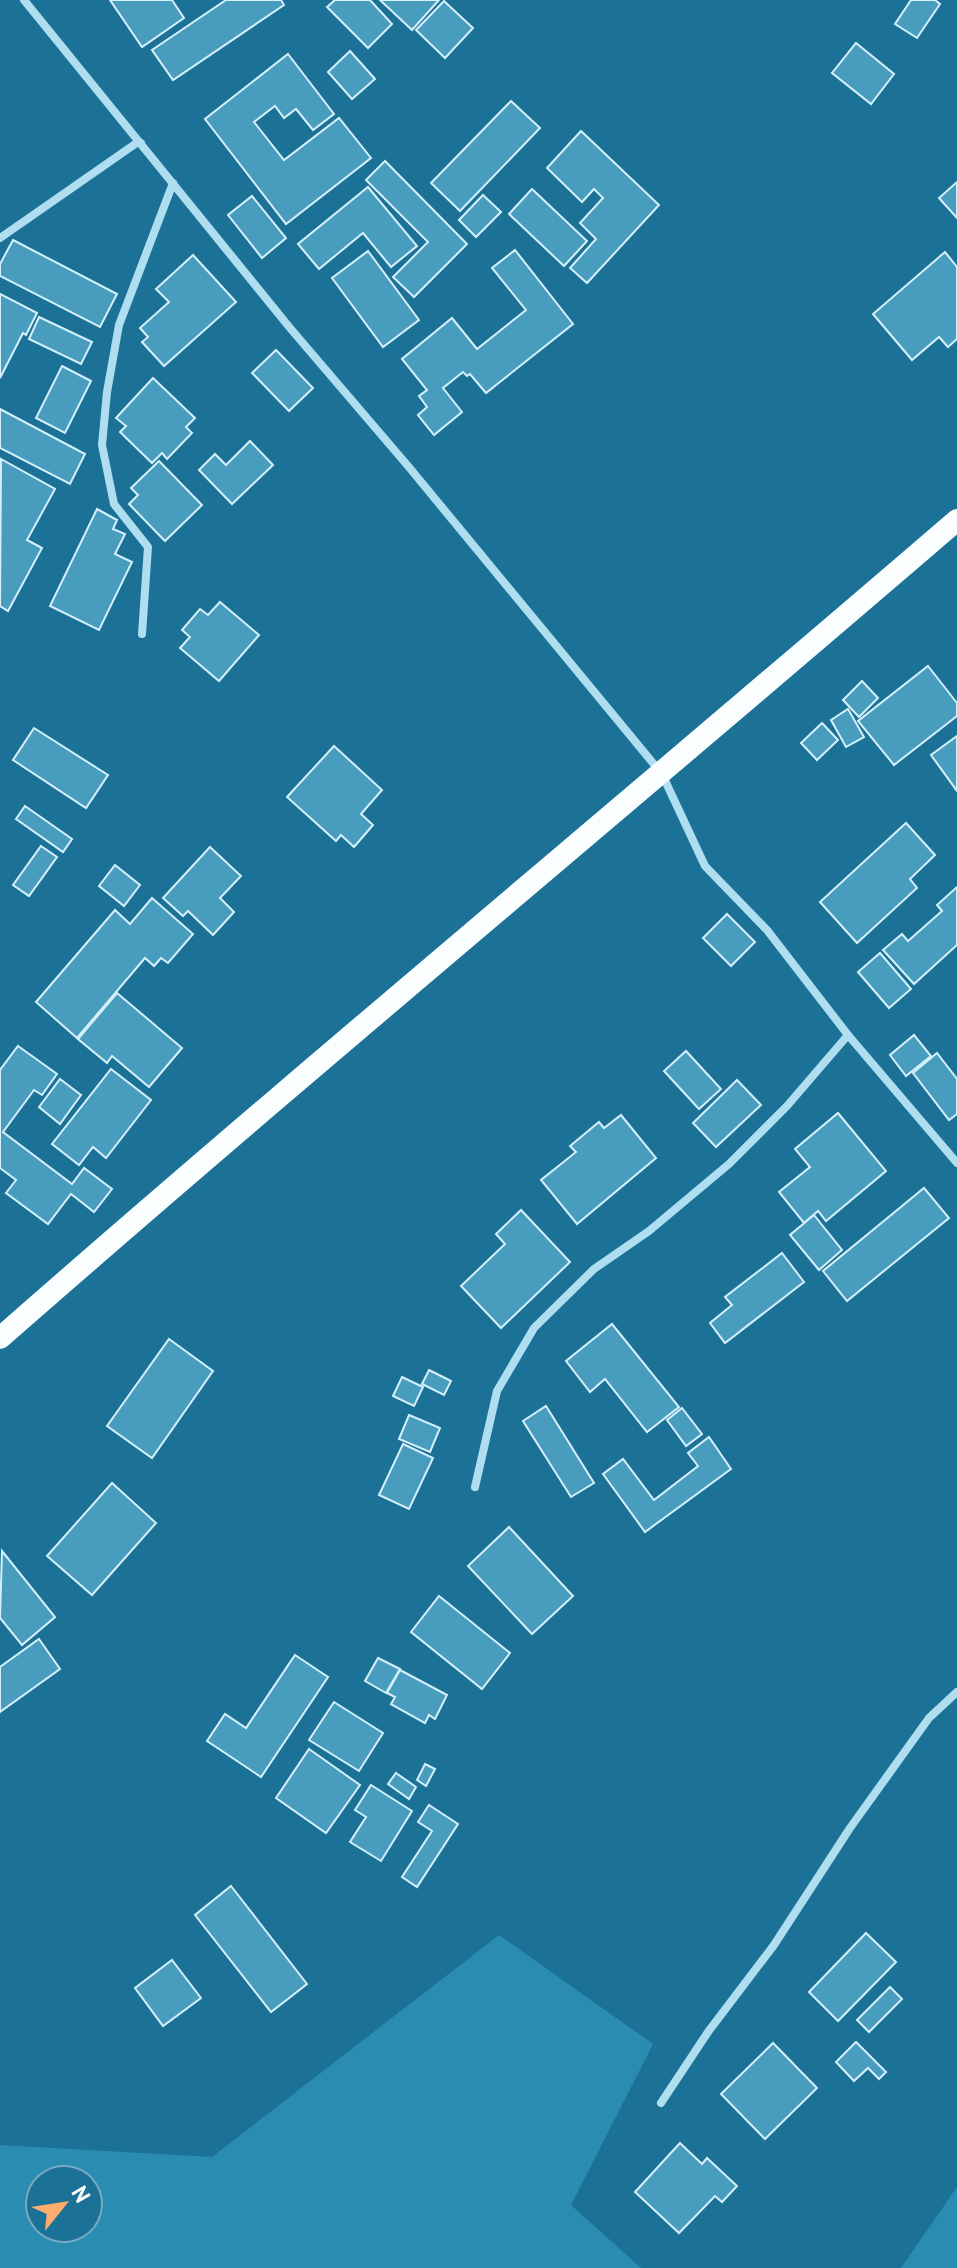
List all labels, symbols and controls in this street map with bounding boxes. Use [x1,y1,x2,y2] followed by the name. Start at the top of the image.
[24,2164,104,2244] north arrow
[66,2181,97,2207] text: N

